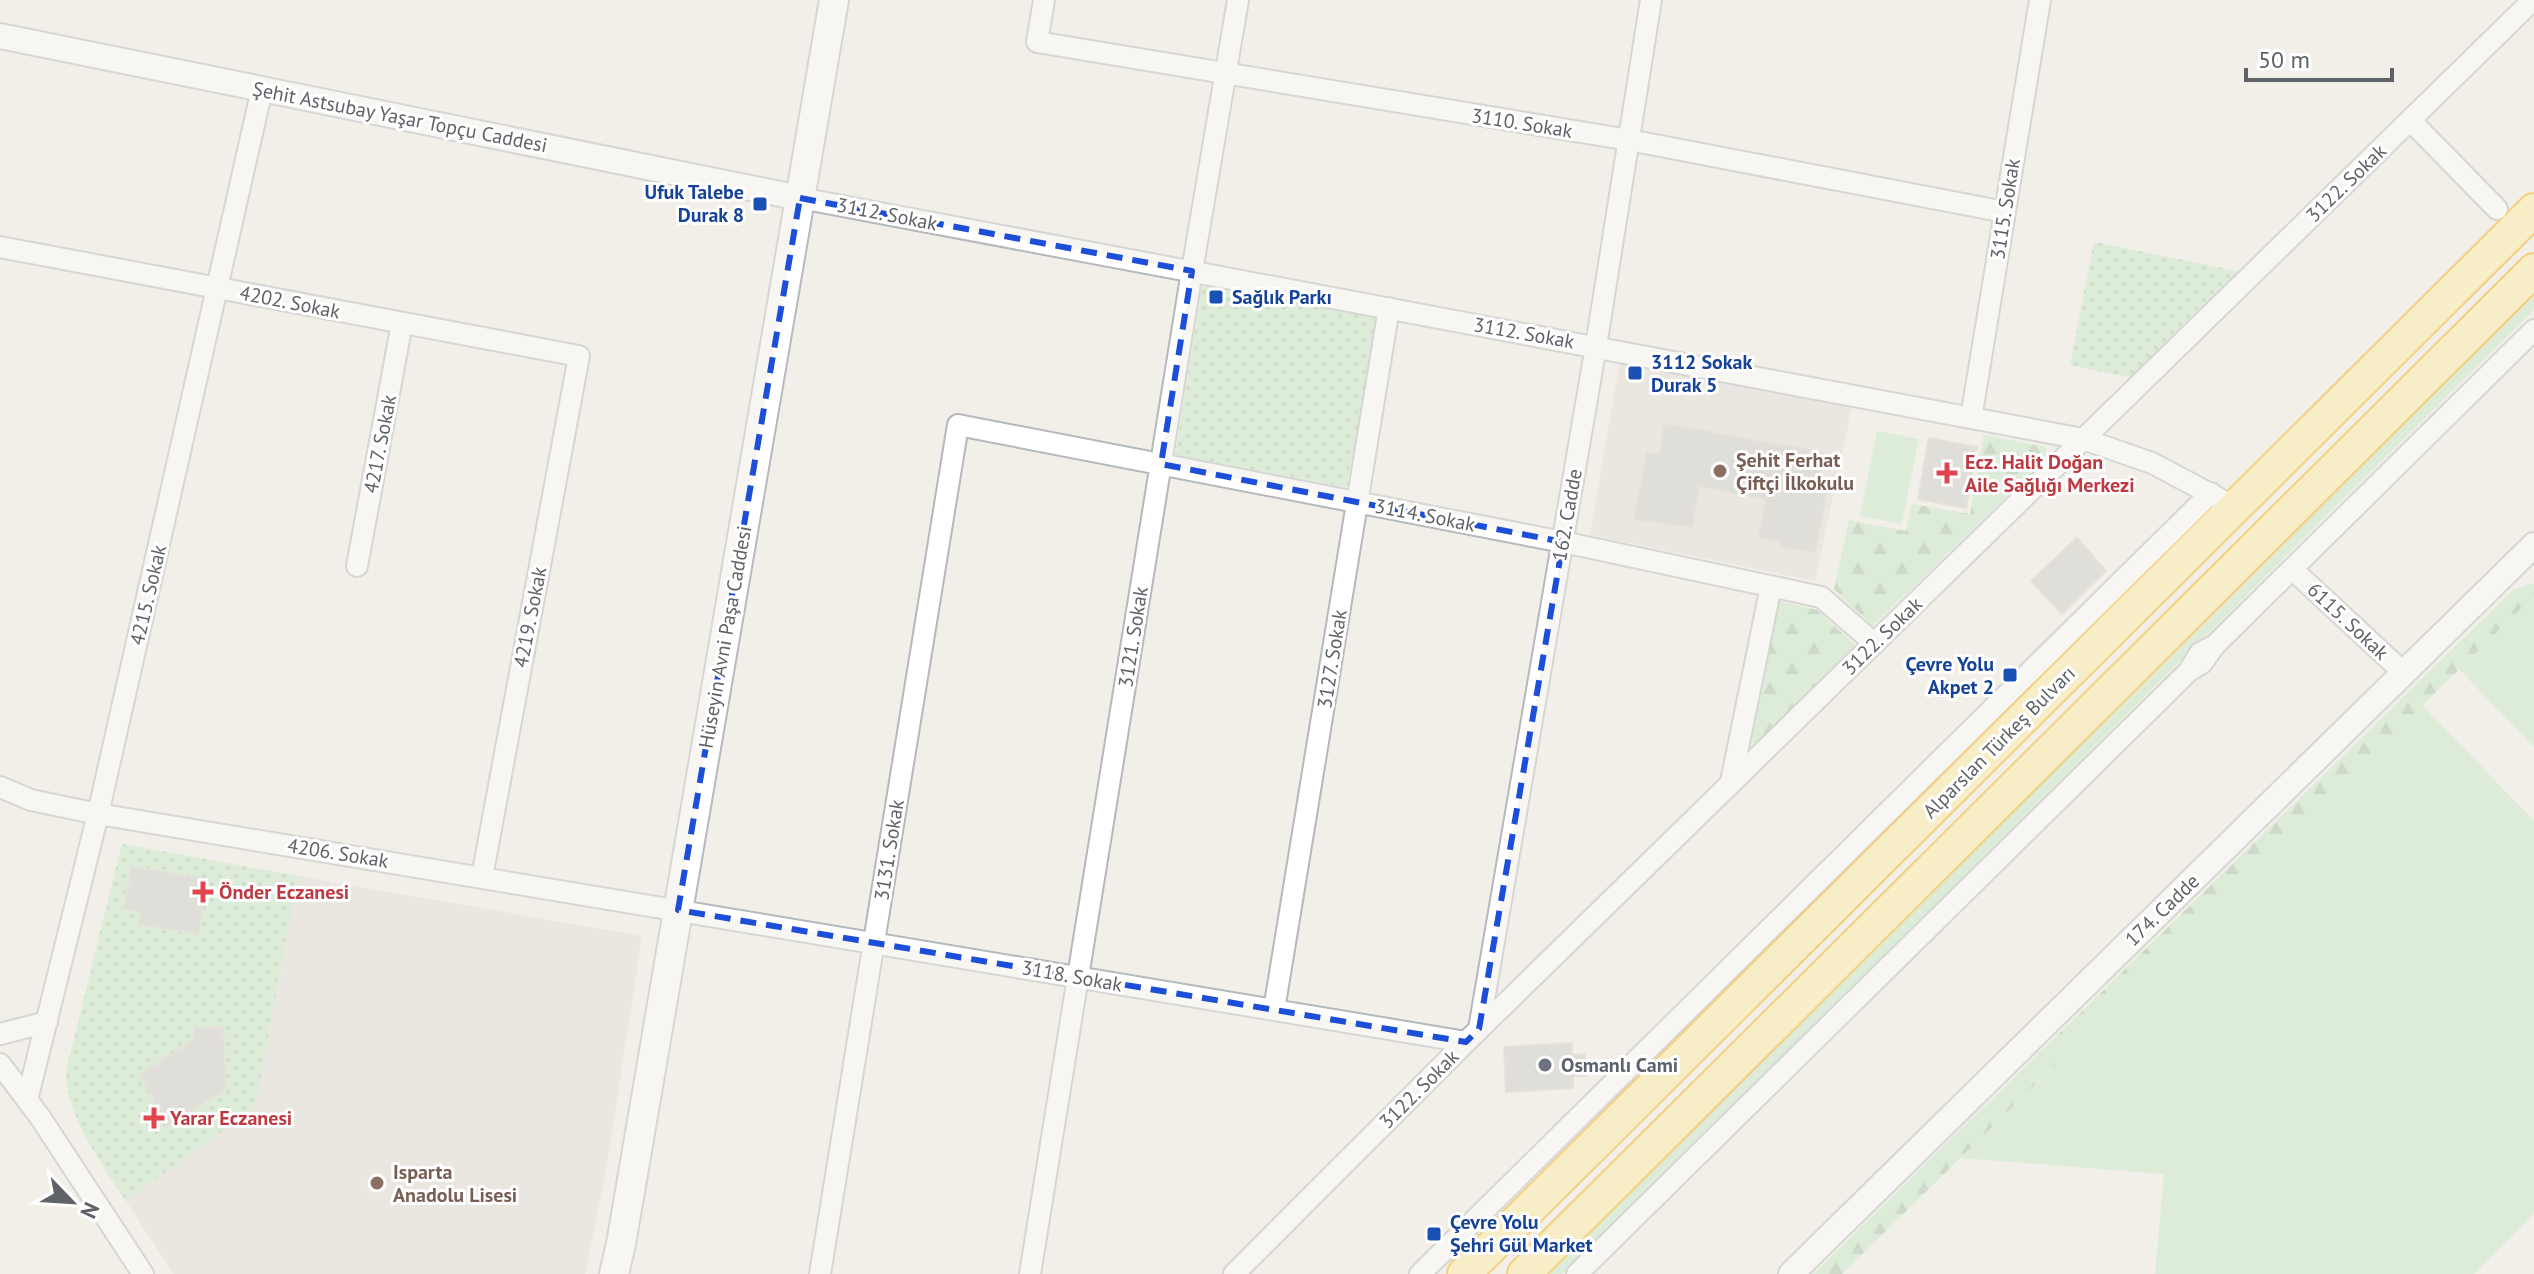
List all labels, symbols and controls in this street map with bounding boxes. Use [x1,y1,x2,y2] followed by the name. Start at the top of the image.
[2246,32,2392,82] scale bar
[2258,44,2310,75] text: 50 m
[250,76,550,158] street label: Şehit Astsubay Yaşar Topçu Caddesi
[1470,102,1575,144] street label: 3110. Sokak
[2300,138,2392,228] street label: 3122. Sokak
[1984,156,2026,261] street label: 3115. Sokak
[645,179,744,228] place label: Ufuk Talebe Durak 8
[834,191,940,237] street label: 3112. Sokak
[751,195,769,213] marker: Ufuk Talebe Durak 8
[237,279,343,325] street label: 4202. Sokak
[1232,284,1332,310] place label: Sağlık Parkı
[1207,288,1225,306] marker: Sağlık Parkı
[1471,311,1577,355] street label: 3112. Sokak
[1651,349,1753,398] place label: 3112 Sokak Durak 5
[1626,364,1644,382] marker: 3112 Sokak Durak 5
[358,392,402,496] street label: 4217. Sokak
[1736,447,1854,496] place label: Şehit Ferhat Çiftçi İlkokulu
[1965,449,2135,498] place label: Ecz. Halit Doğan Aile Sağlığı Merkezi
[1711,462,1729,480] marker: Şehit Ferhat Çiftçi İlkokulu
[1936,462,1958,484] marker: Ecz. Halit Doğan Aile Sağlığı Merkezi
[1546,467,1588,563] street label: 162. Cadde
[1372,492,1478,538] street label: 3114. Sokak
[693,524,757,750] street label: Hüseyin Avni Paşa Caddesi
[124,542,172,648] street label: 4215. Sokak
[507,564,553,670] street label: 4219. Sokak
[2302,577,2394,666] street label: 6115. Sokak
[1112,584,1154,689] street label: 3121. Sokak
[1836,591,1928,681] street label: 3122. Sokak
[1311,607,1353,710] street label: 3127. Sokak
[1905,651,1994,700] place label: Çevre Yolu Akpet 2
[1917,660,2081,824] street label: Alparslan Türkeş Bulvarı
[2001,666,2019,684] marker: Çevre Yolu Akpet 2
[868,797,910,902] street label: 3131. Sokak
[286,832,391,874] street label: 4206. Sokak
[2119,868,2205,952] street label: 174. Cadde
[219,879,349,905] place label: Önder Eczanesi
[194,883,212,901] marker: Önder Eczanesi
[1019,954,1125,998] street label: 3118. Sokak
[1374,1043,1465,1134] street label: 3122. Sokak
[1561,1052,1678,1078] place label: Osmanlı Cami
[1536,1056,1554,1074] marker: Osmanlı Cami
[169,1105,292,1131] place label: Yarar Eczanesi
[145,1109,163,1127] marker: Yarar Eczanesi
[393,1159,517,1208] place label: Isparta Anadolu Lisesi
[32,1162,112,1242] north arrow
[368,1174,386,1192] marker: Isparta Anadolu Lisesi
[74,1198,106,1223] text: N
[1450,1209,1592,1258] place label: Çevre Yolu Şehri Gül Market
[1425,1225,1443,1243] marker: Çevre Yolu Şehri Gül Market

